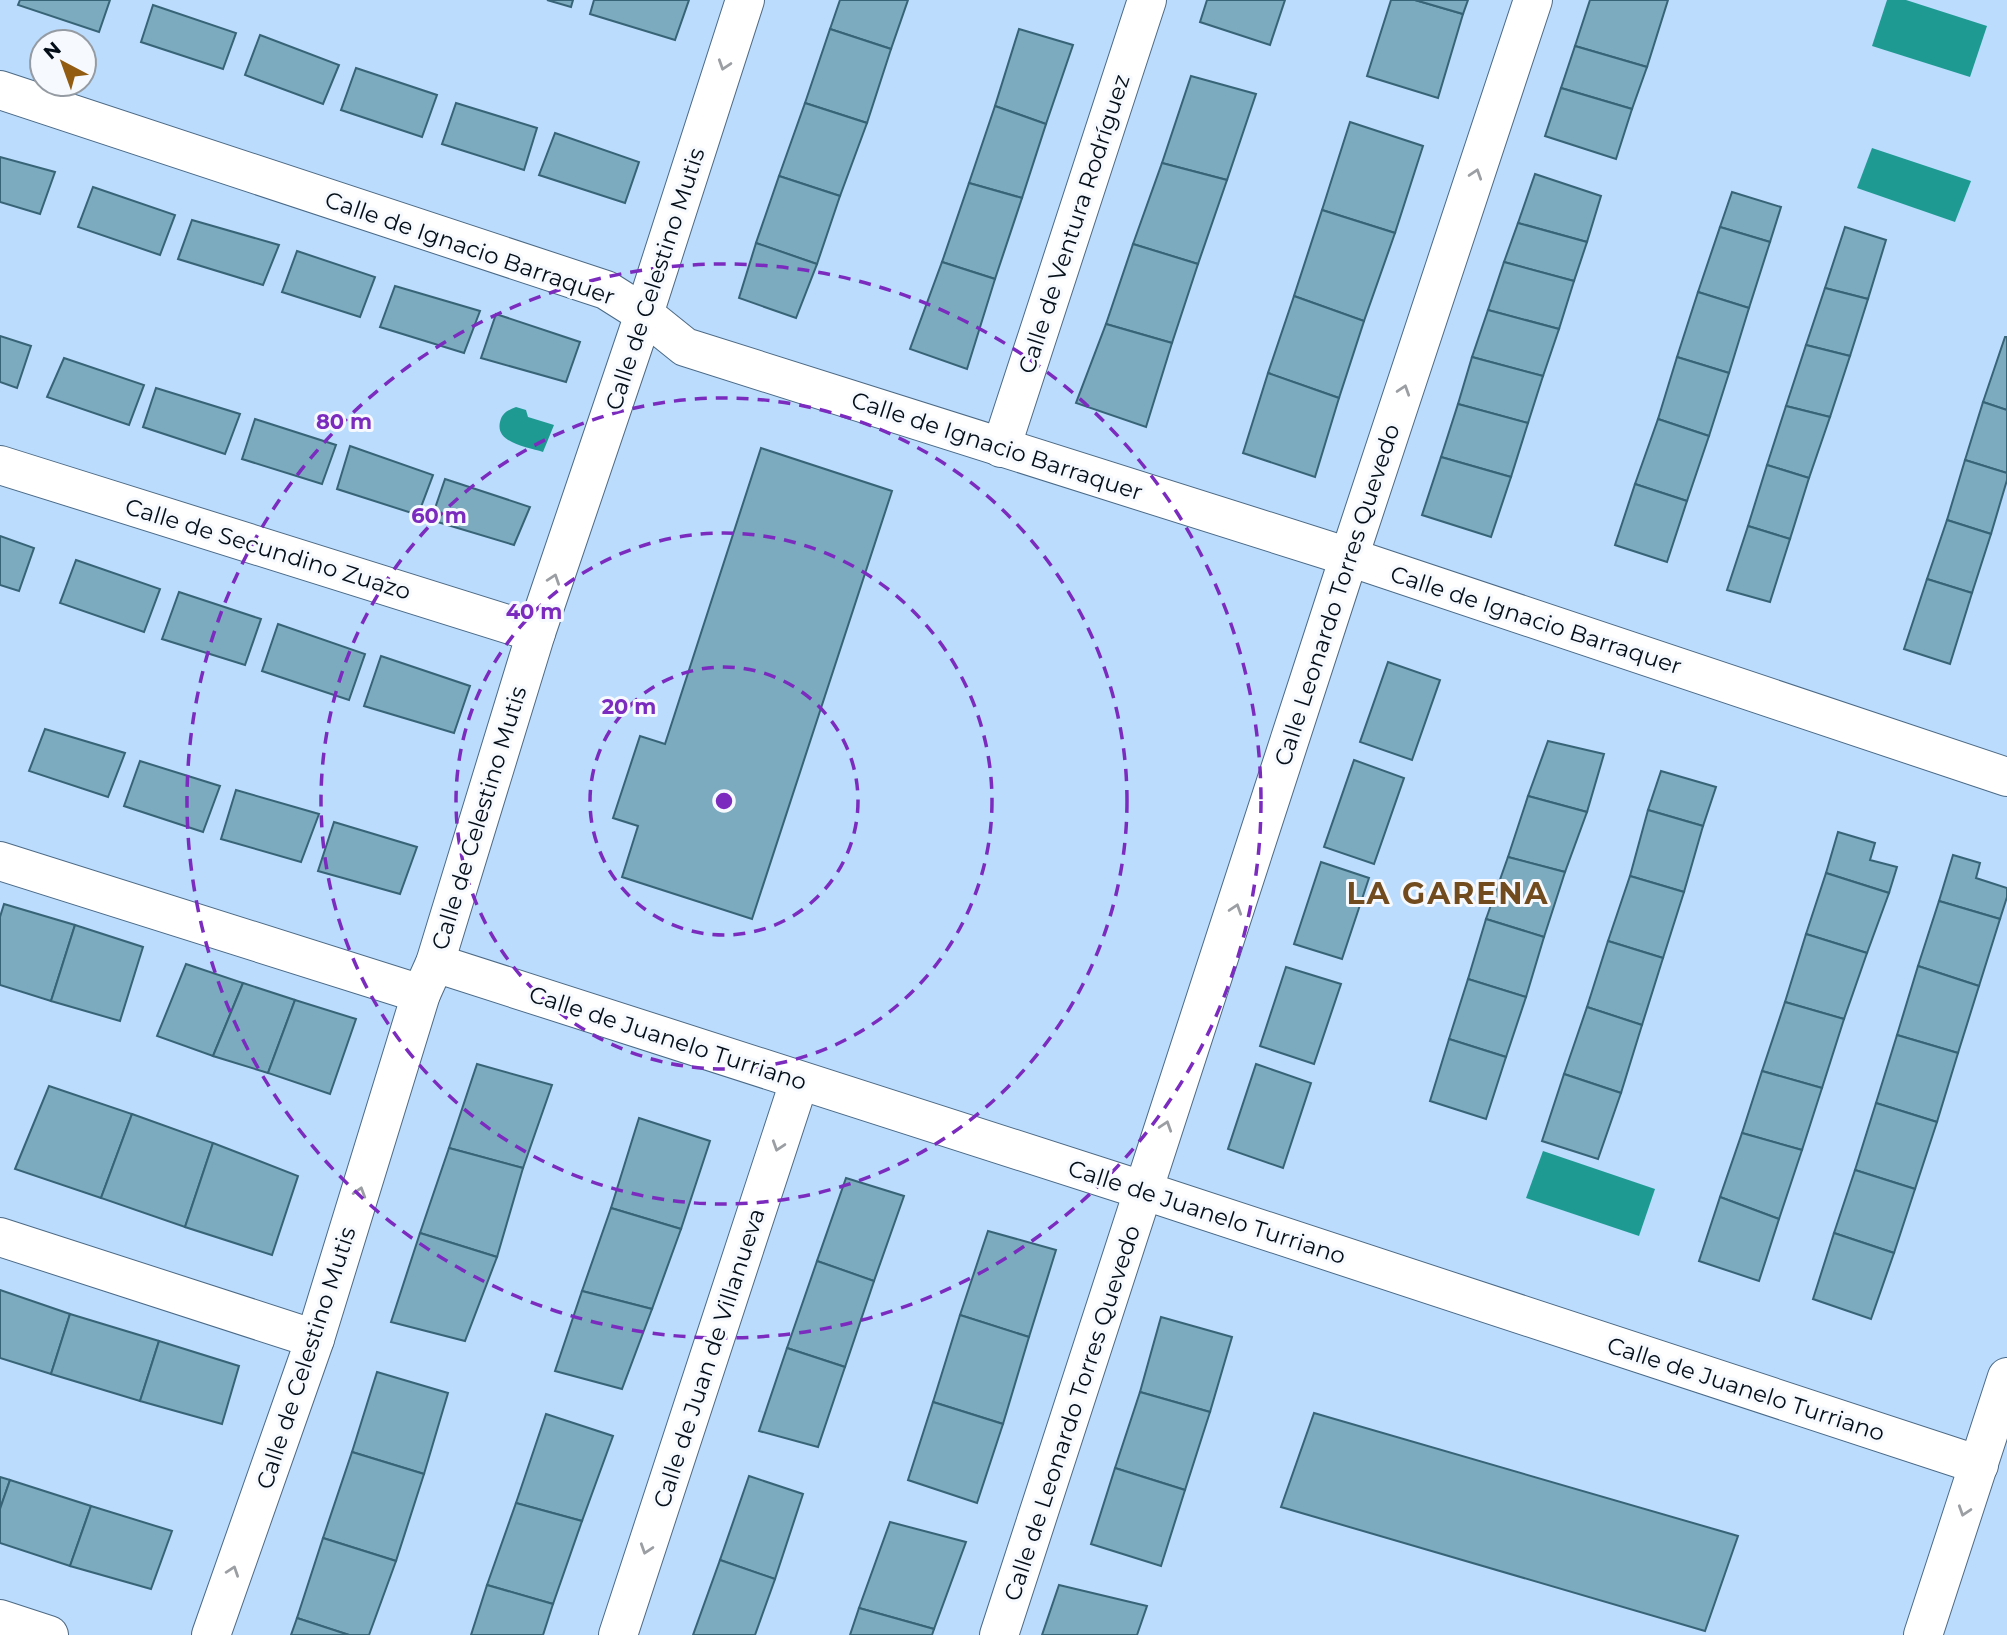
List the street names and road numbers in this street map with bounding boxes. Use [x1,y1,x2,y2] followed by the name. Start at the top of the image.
[1012,71,1136,377] street label: Calle de Ventura Rodríguez
[599,144,711,414] street label: Calle de Celestino Mutis
[321,185,619,311] street label: Calle de Ignacio Barraquer
[848,386,1146,506] street label: Calle de Ignacio Barraquer
[1268,421,1406,769] street label: Calle Leonardo Torres Quevedo
[122,492,414,606] street label: Calle de Secundino Zuazo
[1387,560,1685,680] street label: Calle de Ignacio Barraquer
[426,683,532,953] street label: Calle de Celestino Mutis
[526,980,810,1096] street label: Calle de Juanelo Turriano
[1065,1154,1349,1270] street label: Calle de Juanelo Turriano
[647,1205,771,1511] street label: Calle de Juan de Villanueva
[998,1222,1146,1604] street label: Calle de Leonardo Torres Quevedo
[250,1223,362,1493] street label: Calle de Celestino Mutis
[1604,1331,1888,1447] street label: Calle de Juanelo Turriano

